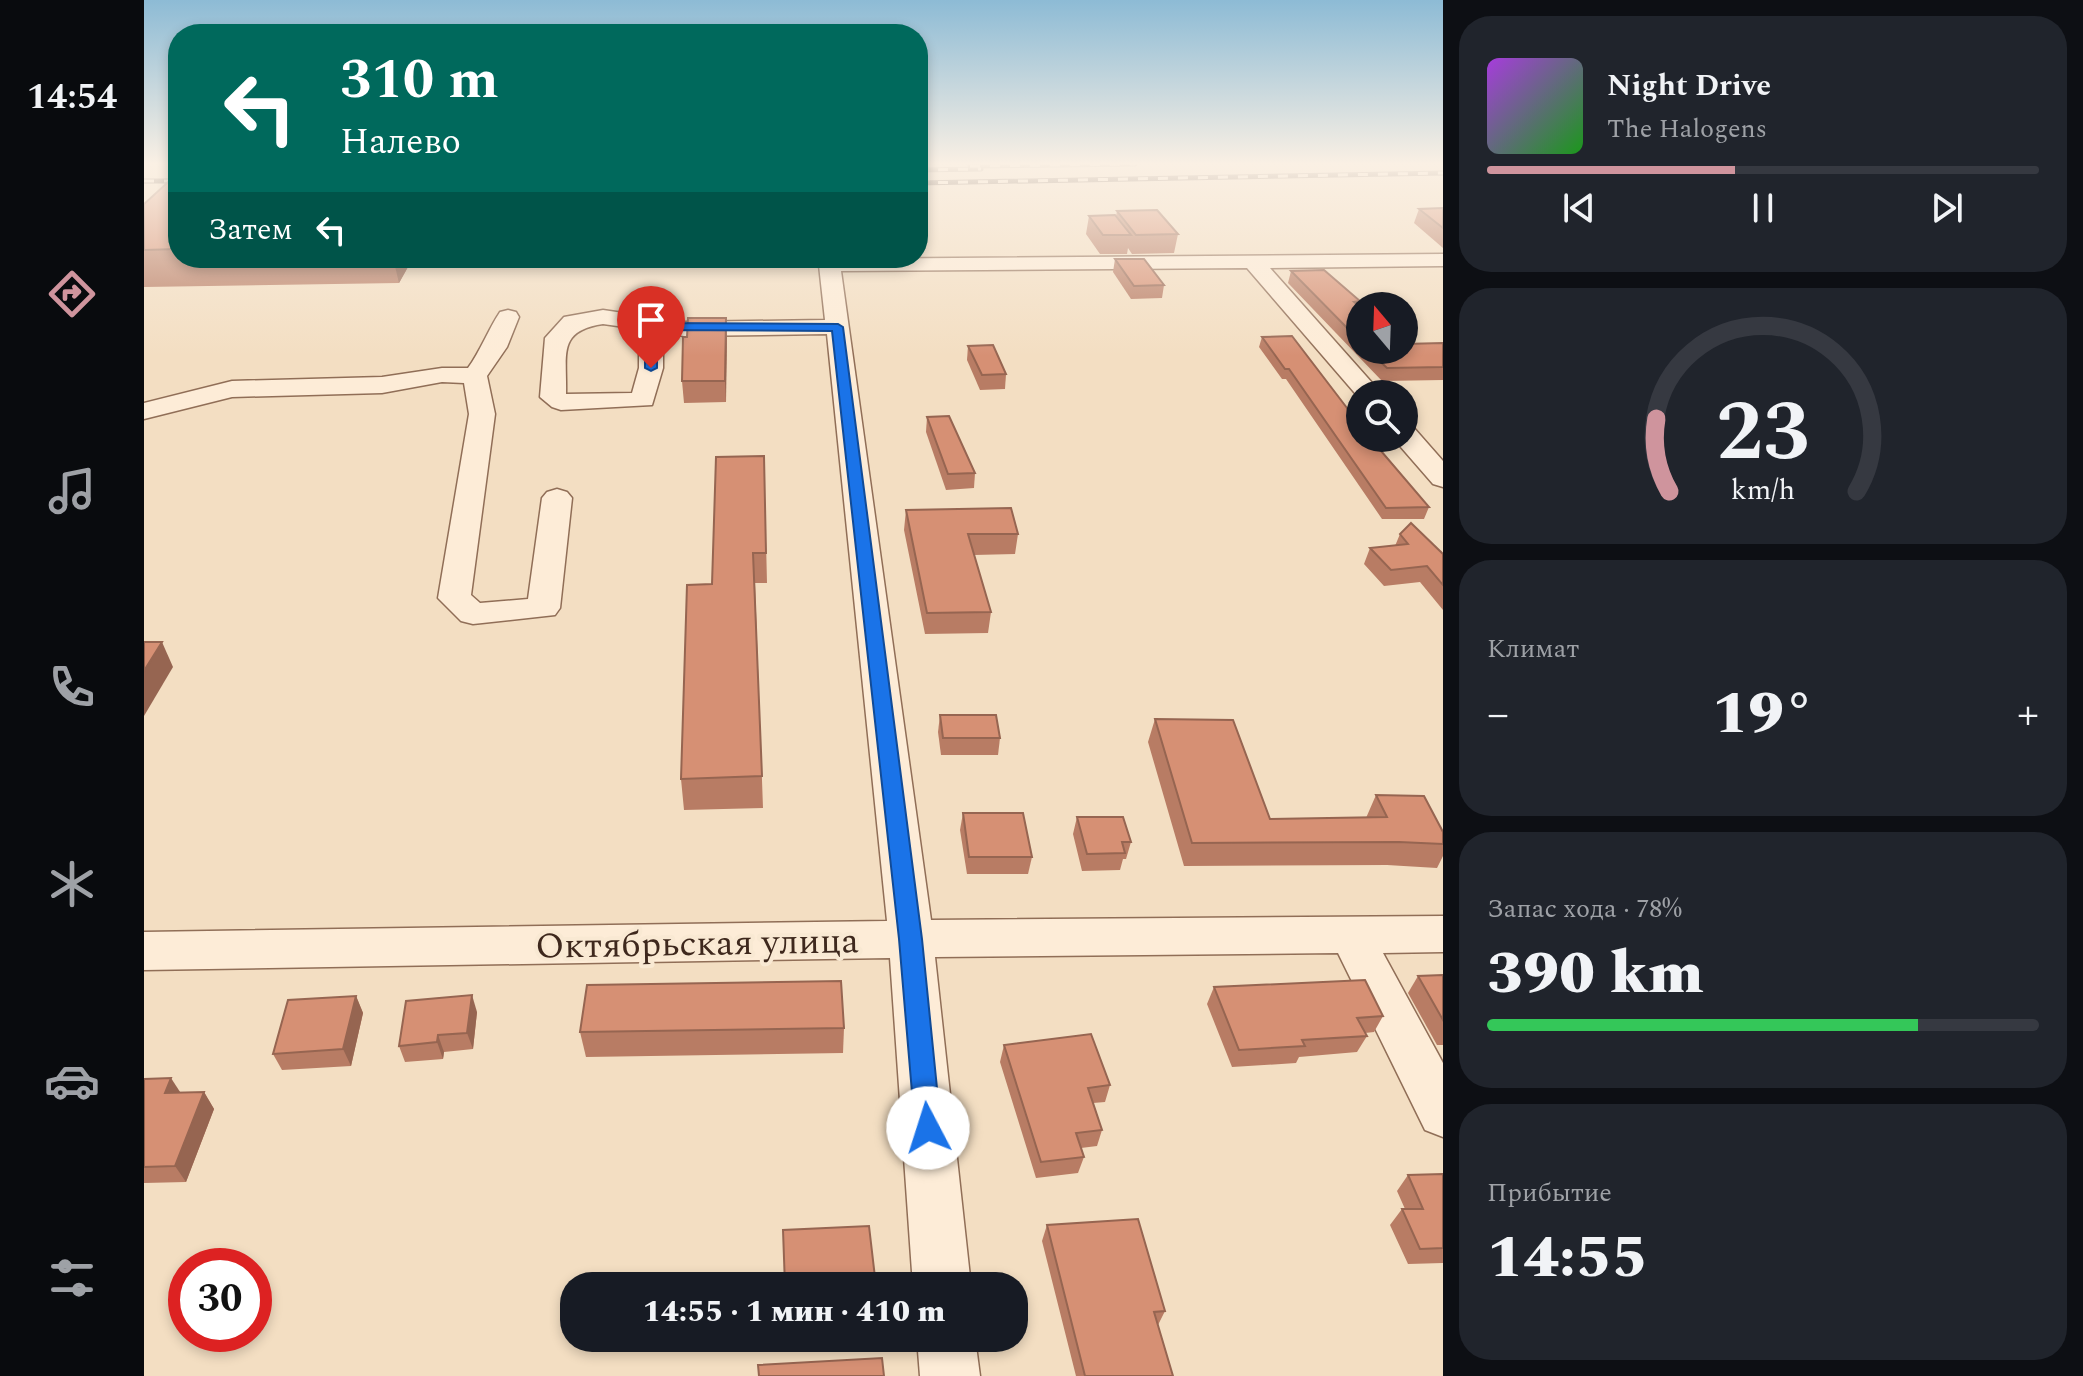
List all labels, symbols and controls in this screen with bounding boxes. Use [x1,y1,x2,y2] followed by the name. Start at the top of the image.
[340,38,499,123] text: 310 m
[208,56,312,160] icon: left
[1607,63,1771,109] text: Night Drive
[27,70,117,125] text: 14:54
[1607,109,1767,149] text: The Halogens
[340,115,461,170] text: Налево
[1557,186,1601,230] icon: previous
[1741,186,1785,230] icon: pause
[1925,186,1969,230] icon: next
[208,207,293,253] text: Затем
[309,208,353,252] icon: left
[44,266,100,322] icon: directions
[617,286,685,368] pin
[1346,292,1418,364] north arrow
[1346,292,1418,452] map controls
[629,298,673,342] icon: arrive
[1716,370,1810,497] text: 23
[1346,380,1418,452] button: search
[44,463,100,519] icon: music
[1731,469,1795,512] text: km/h
[1487,629,1579,669] text: Климат
[44,659,100,715] icon: phone
[1712,668,1814,760] text: 19°
[1487,681,1509,748] text: −
[2017,681,2039,748] text: +
[44,856,100,912] icon: climate
[1487,889,1682,929] text: Запас хода · 78%
[535,914,860,975] street label: Октябрьская улица
[1487,928,1704,1020] text: 390 km
[44,1053,100,1109] icon: car
[886,1086,970,1170] position arrow
[1487,1173,1612,1213] text: Прибытие
[1487,1212,1648,1304] text: 14:55
[168,1248,272,1352] speed limit sign: 30
[44,1250,100,1306] icon: filters
[643,1289,945,1335] text: 14:55 · 1 мин · 410 m

